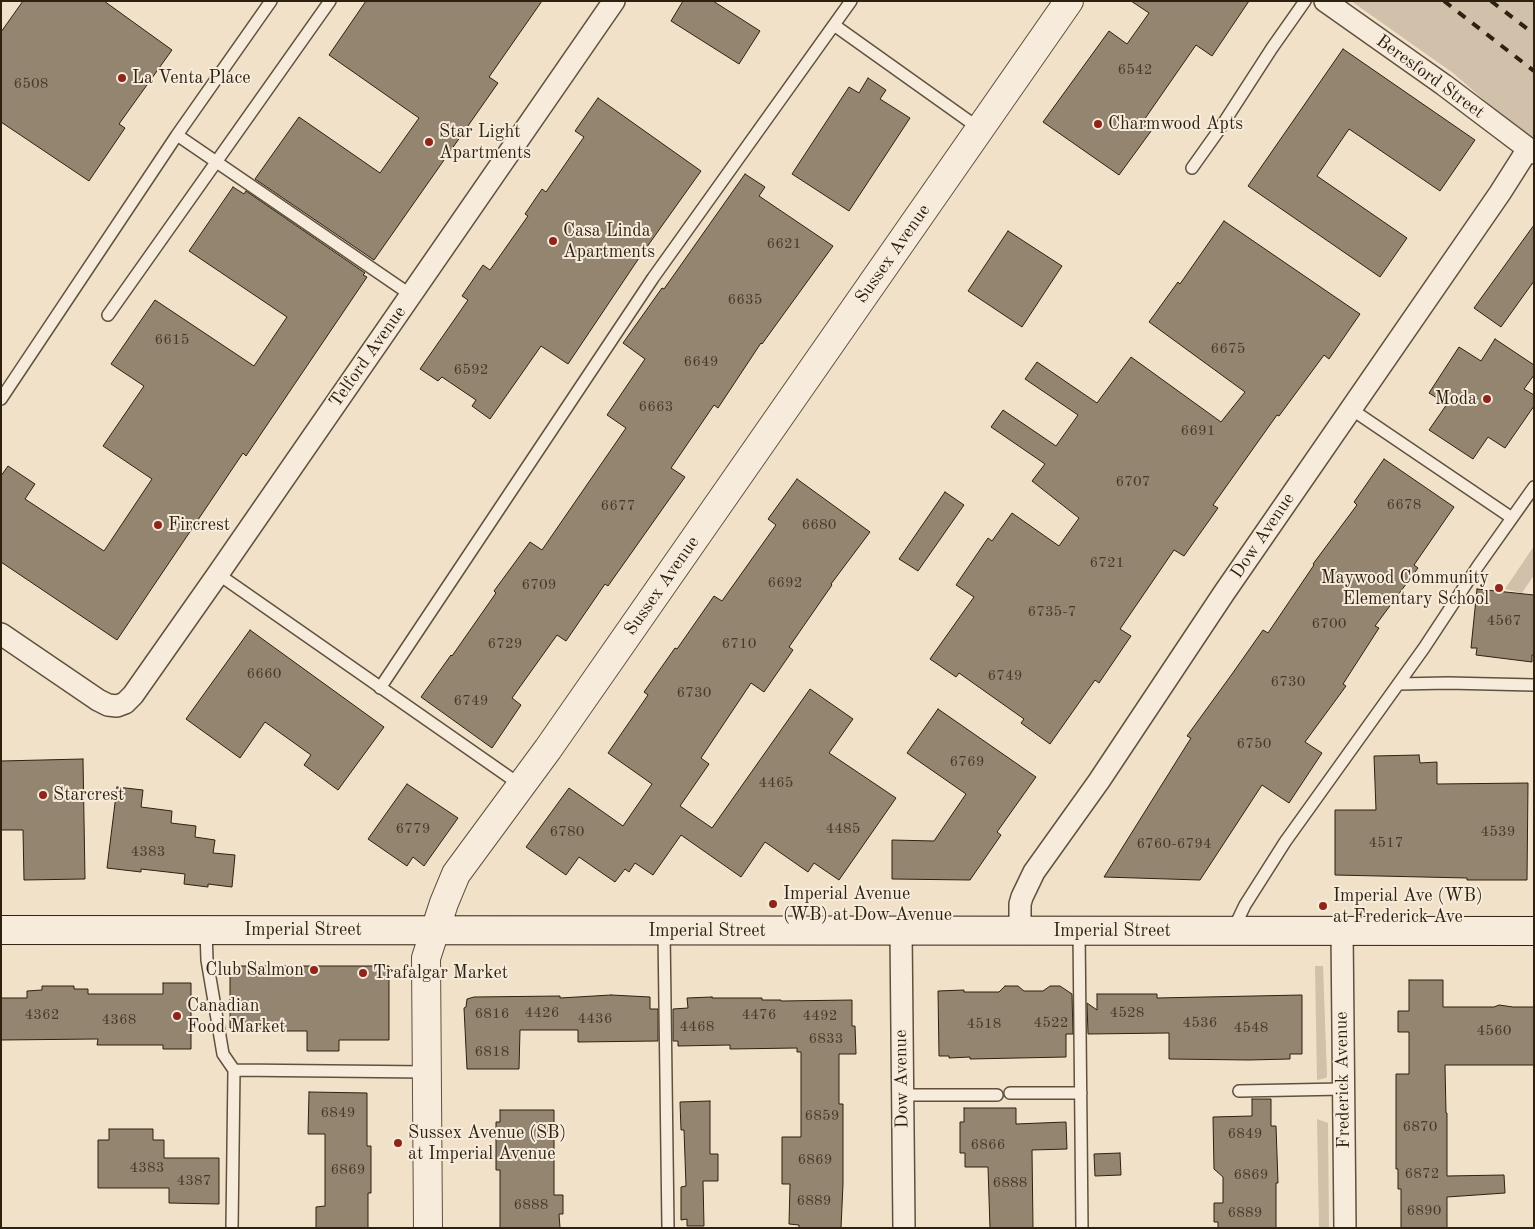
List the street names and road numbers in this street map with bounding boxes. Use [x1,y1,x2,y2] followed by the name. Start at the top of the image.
[1372,30,1488,124] street label: Beresford Street
[851,200,935,308] street label: Sussex Avenue
[325,302,411,412] street label: Telford Avenue
[1226,489,1300,583] street label: Dow Avenue
[620,532,704,640] street label: Sussex Avenue
[244,919,362,941] street label: Imperial Street
[648,920,766,942] street label: Imperial Street
[1053,920,1171,942] street label: Imperial Street
[1331,1011,1355,1149] street label: Frederick Avenue
[890,1029,914,1129] street label: Dow Avenue

